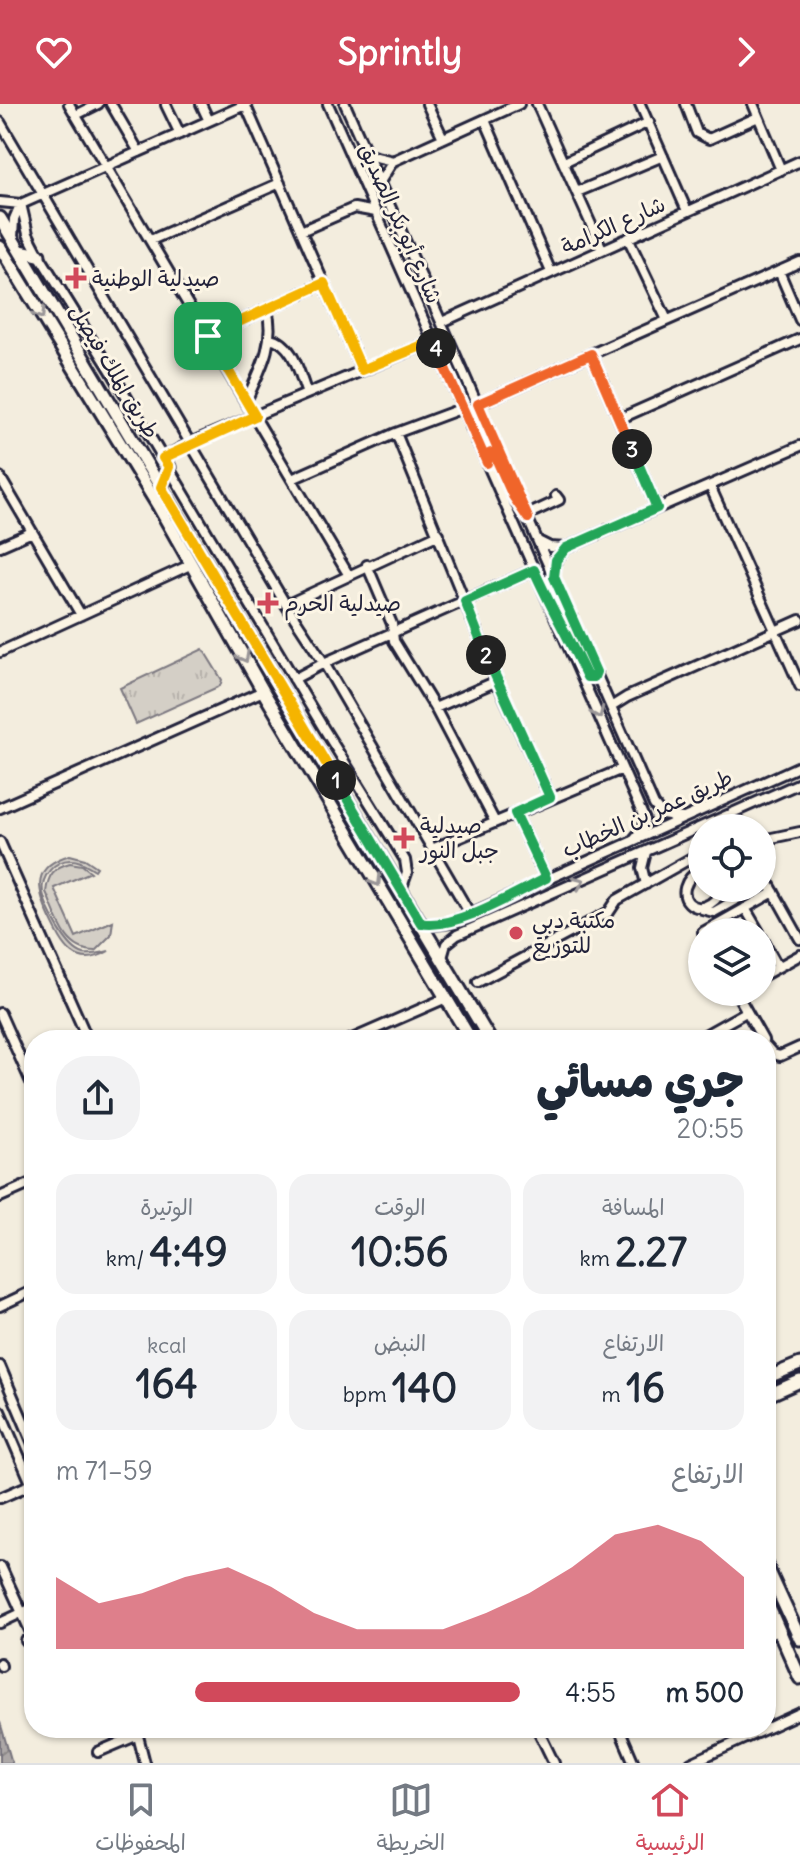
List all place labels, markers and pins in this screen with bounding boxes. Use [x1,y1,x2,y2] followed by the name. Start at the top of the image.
[92,264,220,292] place label: صيدلية الوطنية
[67,269,85,287] marker: صيدلية الوطنية
[174,302,242,370] pin
[416,328,456,368] pin: 4
[612,429,652,469] pin: 3
[284,589,401,621] place label: صيدلية الحرم
[259,594,277,612] marker: صيدلية الحرم
[466,635,506,675] pin: 2
[316,760,356,800] pin: 1
[418,811,499,865] place label: صيدلية جبل النور
[395,829,413,847] marker: صيدلية جبل النور
[532,906,615,961] place label: مكتبة دبي للتوزيع
[507,924,525,942] marker: مكتبة دبي للتوزيع

